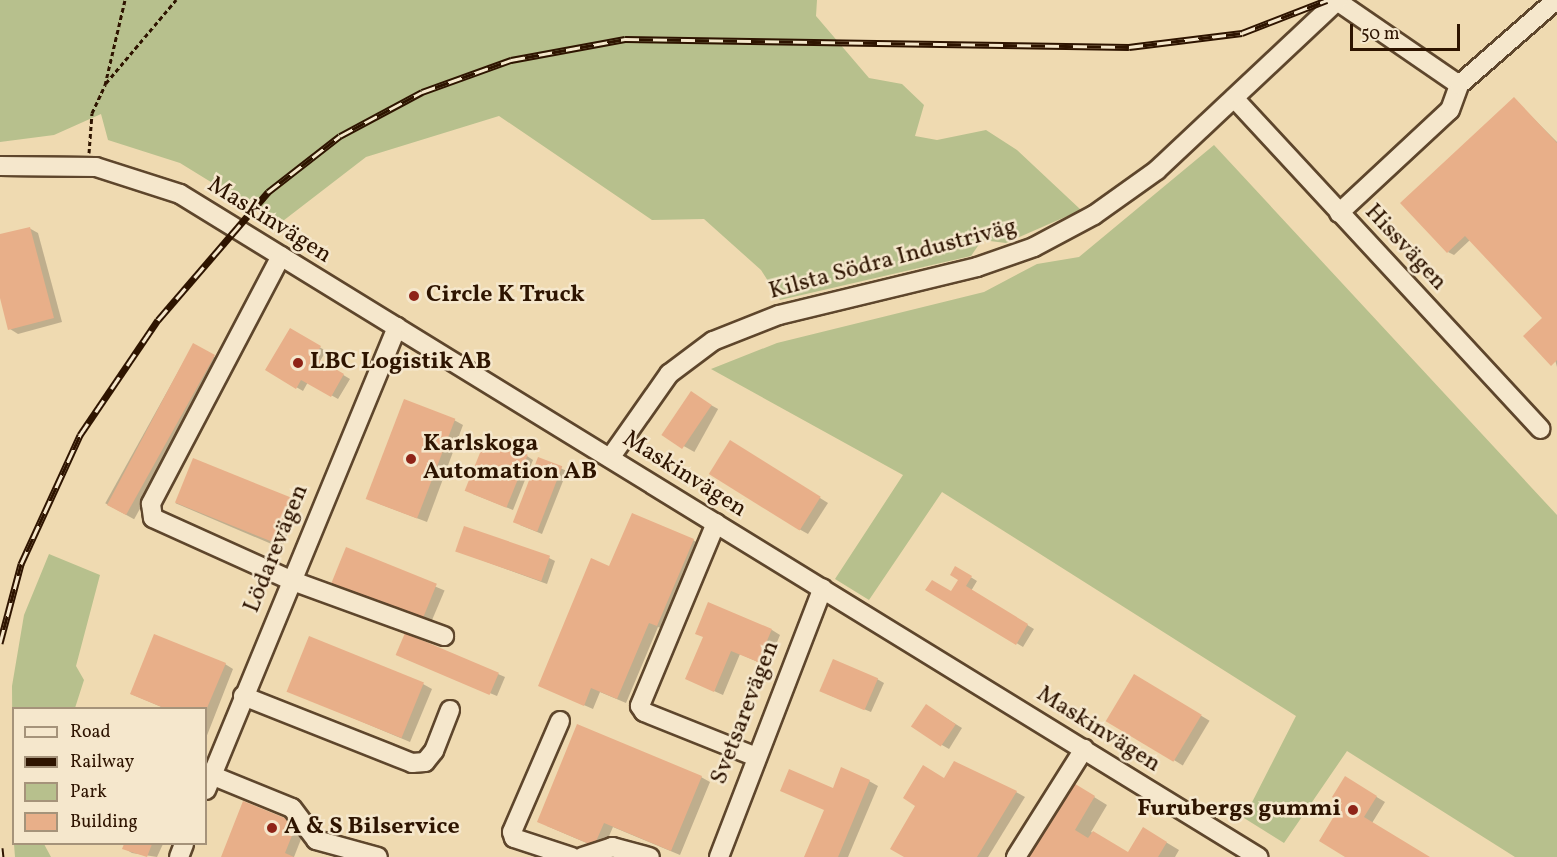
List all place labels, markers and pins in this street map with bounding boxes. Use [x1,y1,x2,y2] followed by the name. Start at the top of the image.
[426,282,585,310] place label: Circle K Truck
[407,289,421,303] marker: Circle K Truck
[310,349,491,377] place label: LBC Logistik AB
[291,356,305,370] marker: LBC Logistik AB
[423,431,597,487] place label: Karlskoga Automation AB
[404,452,418,466] marker: Karlskoga Automation AB
[1137,796,1341,824] place label: Furubergs gummi
[1346,803,1360,817] marker: Furubergs gummi
[284,814,460,842] place label: A & S Bilservice
[265,821,279,835] marker: A & S Bilservice

